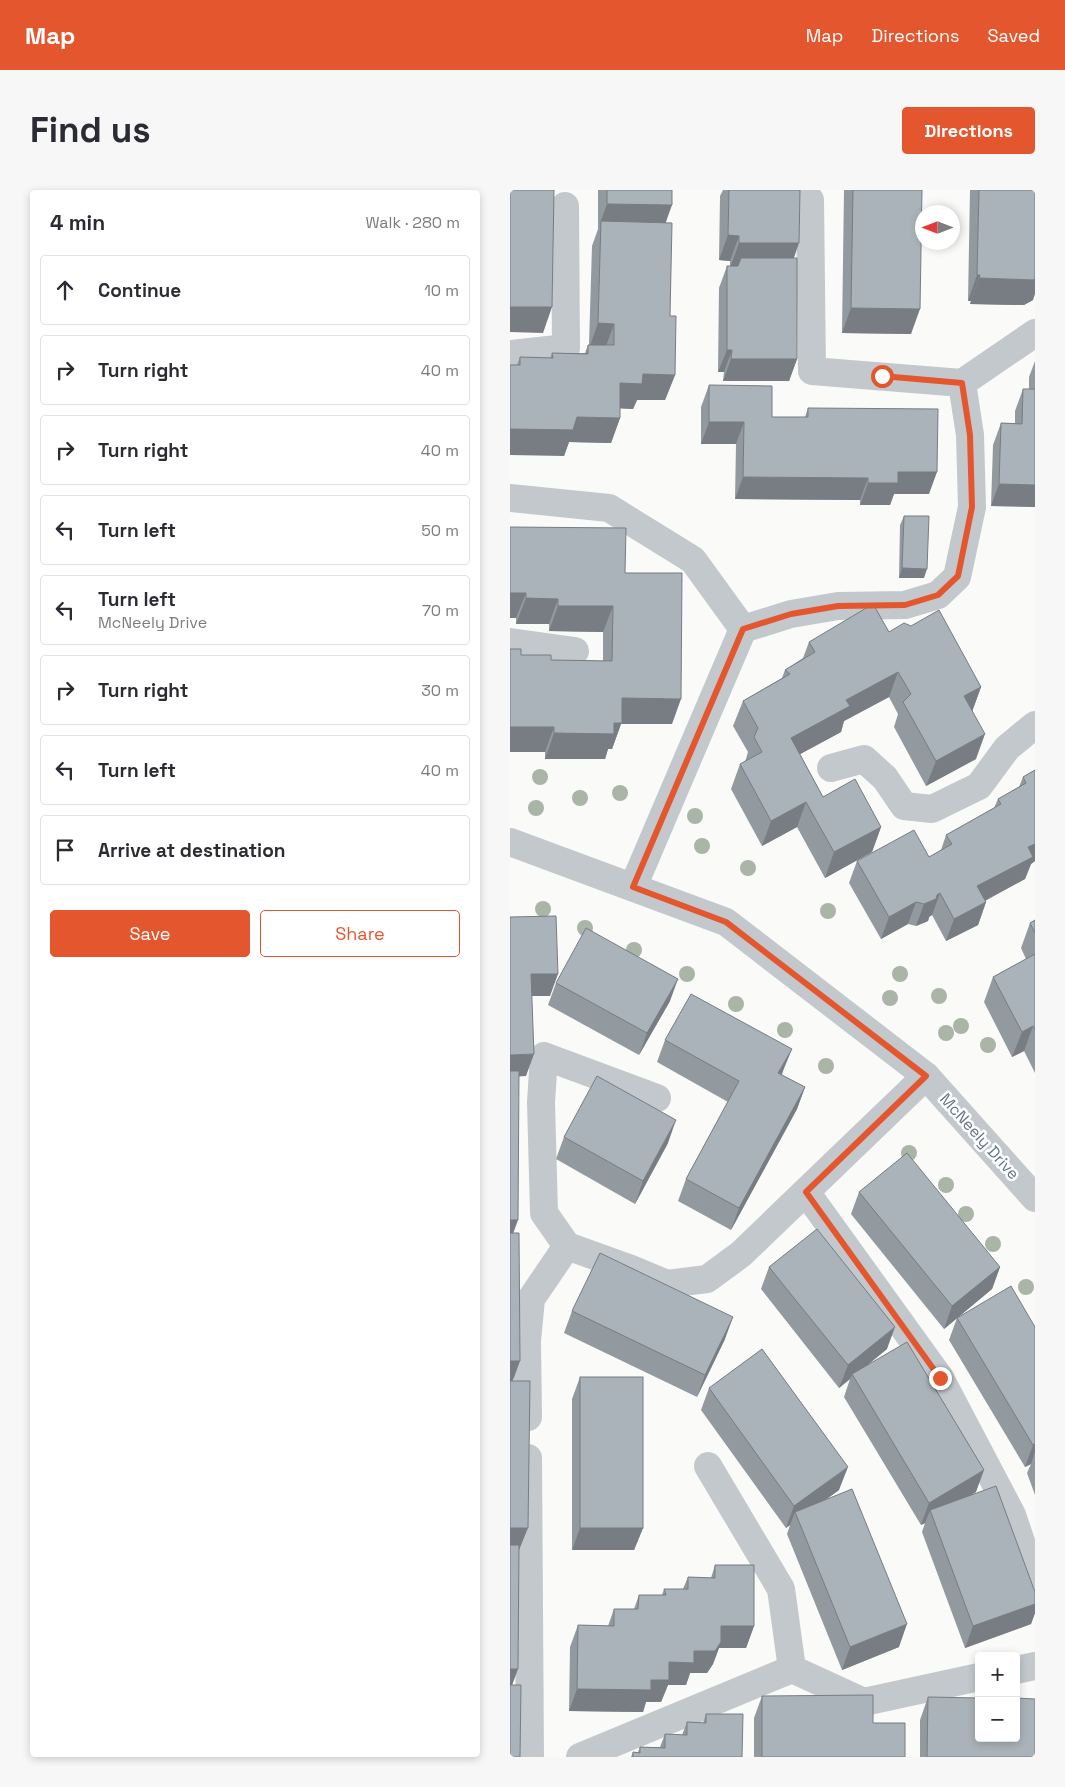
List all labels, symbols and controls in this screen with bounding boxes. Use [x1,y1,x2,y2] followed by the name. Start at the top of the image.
[25,20,75,51] text: Map
[806,24,843,47] text: Map
[871,24,960,47] text: Directions
[988,24,1040,47] text: Saved
[902,107,1035,154] button: Directions
[30,108,151,152] text: Find us
[915,205,960,250] north arrow
[50,209,105,236] text: 4 min
[365,212,460,233] text: Walk · 280 m
[51,276,79,304] icon: ahead
[98,278,181,303] text: Continue
[424,280,459,301] text: 10 m
[51,356,79,384] icon: right
[98,358,188,383] text: Turn right
[421,360,459,381] text: 40 m
[871,365,894,388] route start
[51,436,79,464] icon: right
[98,438,188,463] text: Turn right
[421,440,459,461] text: 40 m
[51,516,79,544] icon: left
[98,518,176,543] text: Turn left
[421,520,459,541] text: 50 m
[98,587,176,612] text: Turn left
[51,596,79,624] icon: left
[422,600,459,621] text: 70 m
[98,612,207,633] text: McNeely Drive
[51,676,79,704] icon: right
[98,678,188,703] text: Turn right
[421,680,459,701] text: 30 m
[51,756,79,784] icon: left
[98,758,176,783] text: Turn left
[421,760,459,781] text: 40 m
[51,836,79,864] icon: arrive
[98,838,286,863] text: Arrive at destination
[50,910,250,957] button: Save
[260,910,460,957] button: Share
[935,1089,1024,1184] street label: McNeely Drive
[929,1367,952,1390] route end
[975,1652,1020,1742] map controls
[975,1652,1020,1697] button: +
[975,1697,1020,1742] button: −

